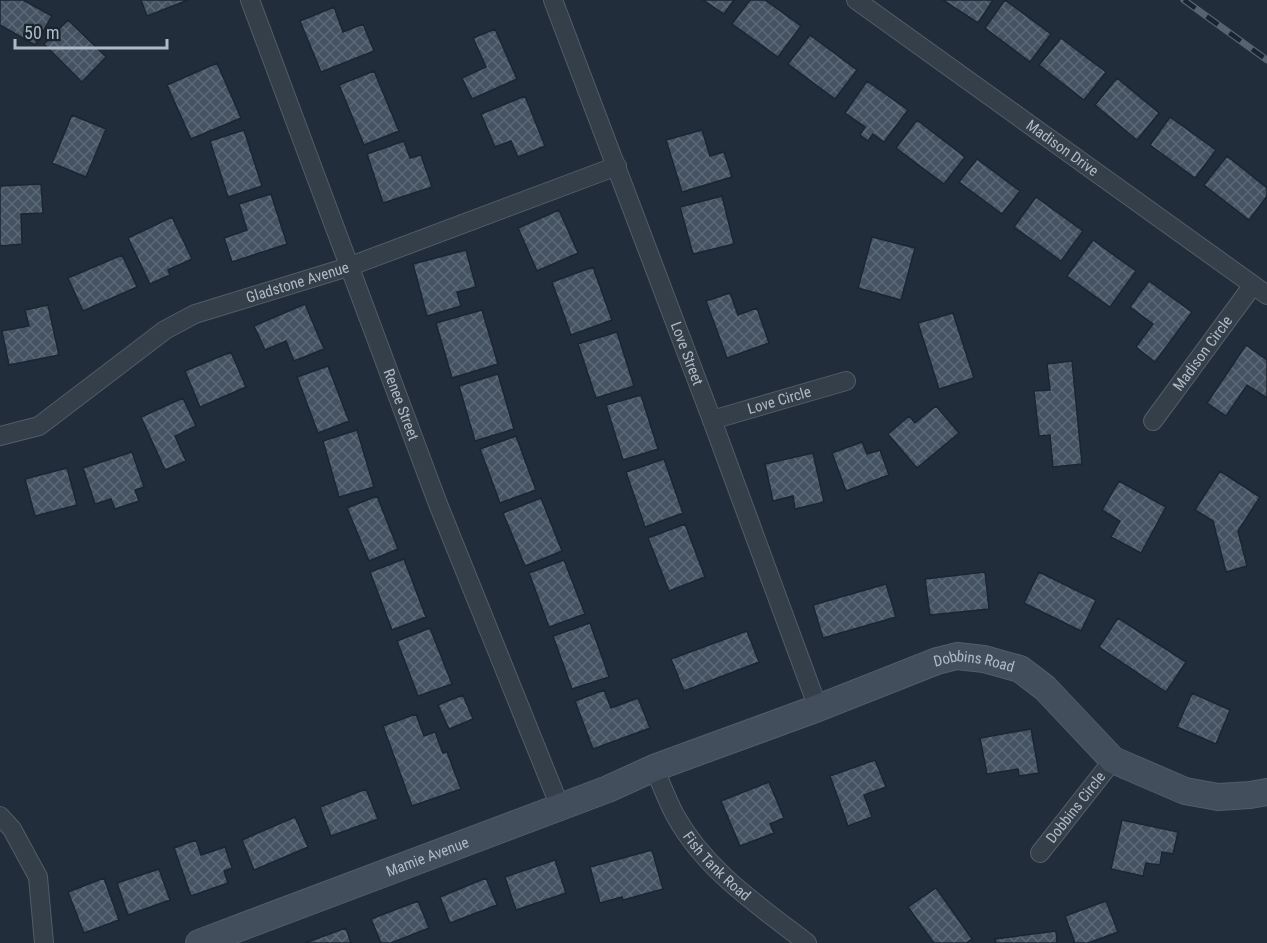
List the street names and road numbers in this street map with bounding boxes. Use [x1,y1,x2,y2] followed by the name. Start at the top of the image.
[1023,116,1102,180] street label: Madison Drive
[244,258,351,307] street label: Gladstone Avenue
[1169,312,1236,394] street label: Madison Circle
[667,319,707,388] street label: Love Street
[379,366,423,443] street label: Renee Street
[745,383,813,418] street label: Love Circle
[932,647,1016,676] street label: Dobbins Road
[1042,768,1109,847] street label: Dobbins Circle
[679,828,754,905] street label: Fish Tank Road
[383,833,471,881] street label: Mamie Avenue

